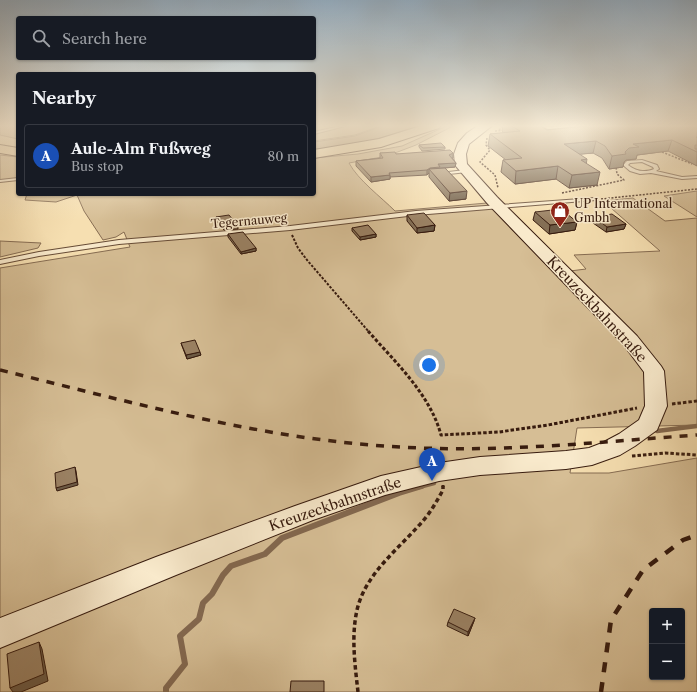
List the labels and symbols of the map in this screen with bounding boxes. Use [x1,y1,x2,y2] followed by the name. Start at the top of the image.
[574,196,673,225] place label: UP Intermational Gmbh
[549,200,571,228] shop icon: UP Intermational Gmbh
[210,210,288,231] street label: Tegernauweg
[543,252,651,366] street label: Kreuzeckbahnstraße
[419,355,439,375] your location
[419,448,445,481] pin: A
[267,473,404,535] street label: Kreuzeckbahnstraße

